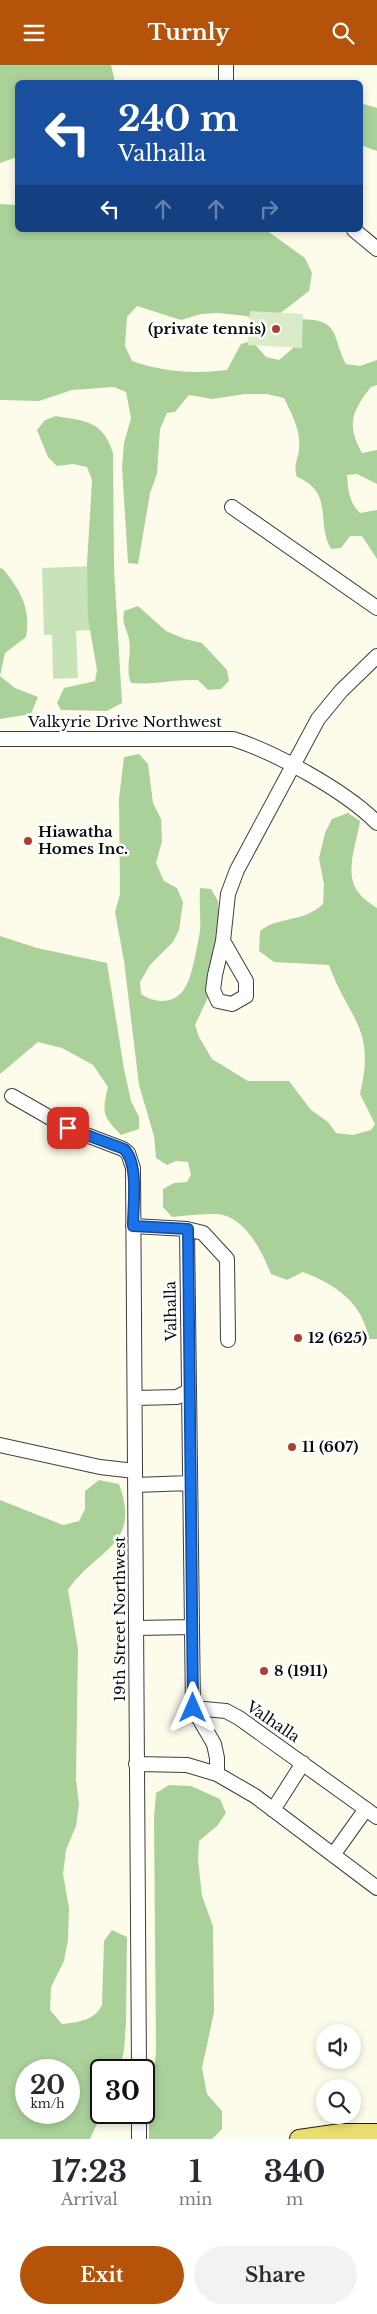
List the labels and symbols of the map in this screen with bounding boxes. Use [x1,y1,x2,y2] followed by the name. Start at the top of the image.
[148,319,266,338] place label: (private tennis)
[270,323,282,335] marker: (private tennis)
[27,712,222,731] street label: Valkyrie Drive Northwest
[38,822,128,858] place label: Hiawatha Homes Inc.
[22,835,34,847] marker: Hiawatha Homes Inc.
[47,1107,89,1149] pin
[160,1280,181,1342] street label: Valhalla
[308,1328,367,1347] place label: 12 (625)
[292,1332,304,1344] marker: 12 (625)
[302,1437,358,1456] place label: 11 (607)
[286,1441,298,1453] marker: 11 (607)
[110,1536,129,1702] street label: 19th Street Northwest
[274,1661,328,1680] place label: 8 (1911)
[258,1665,270,1677] marker: 8 (1911)
[166,1681,218,1733] position arrow
[242,1696,304,1747] street label: Valhalla
[90,2059,155,2124] speed limit sign: 30

